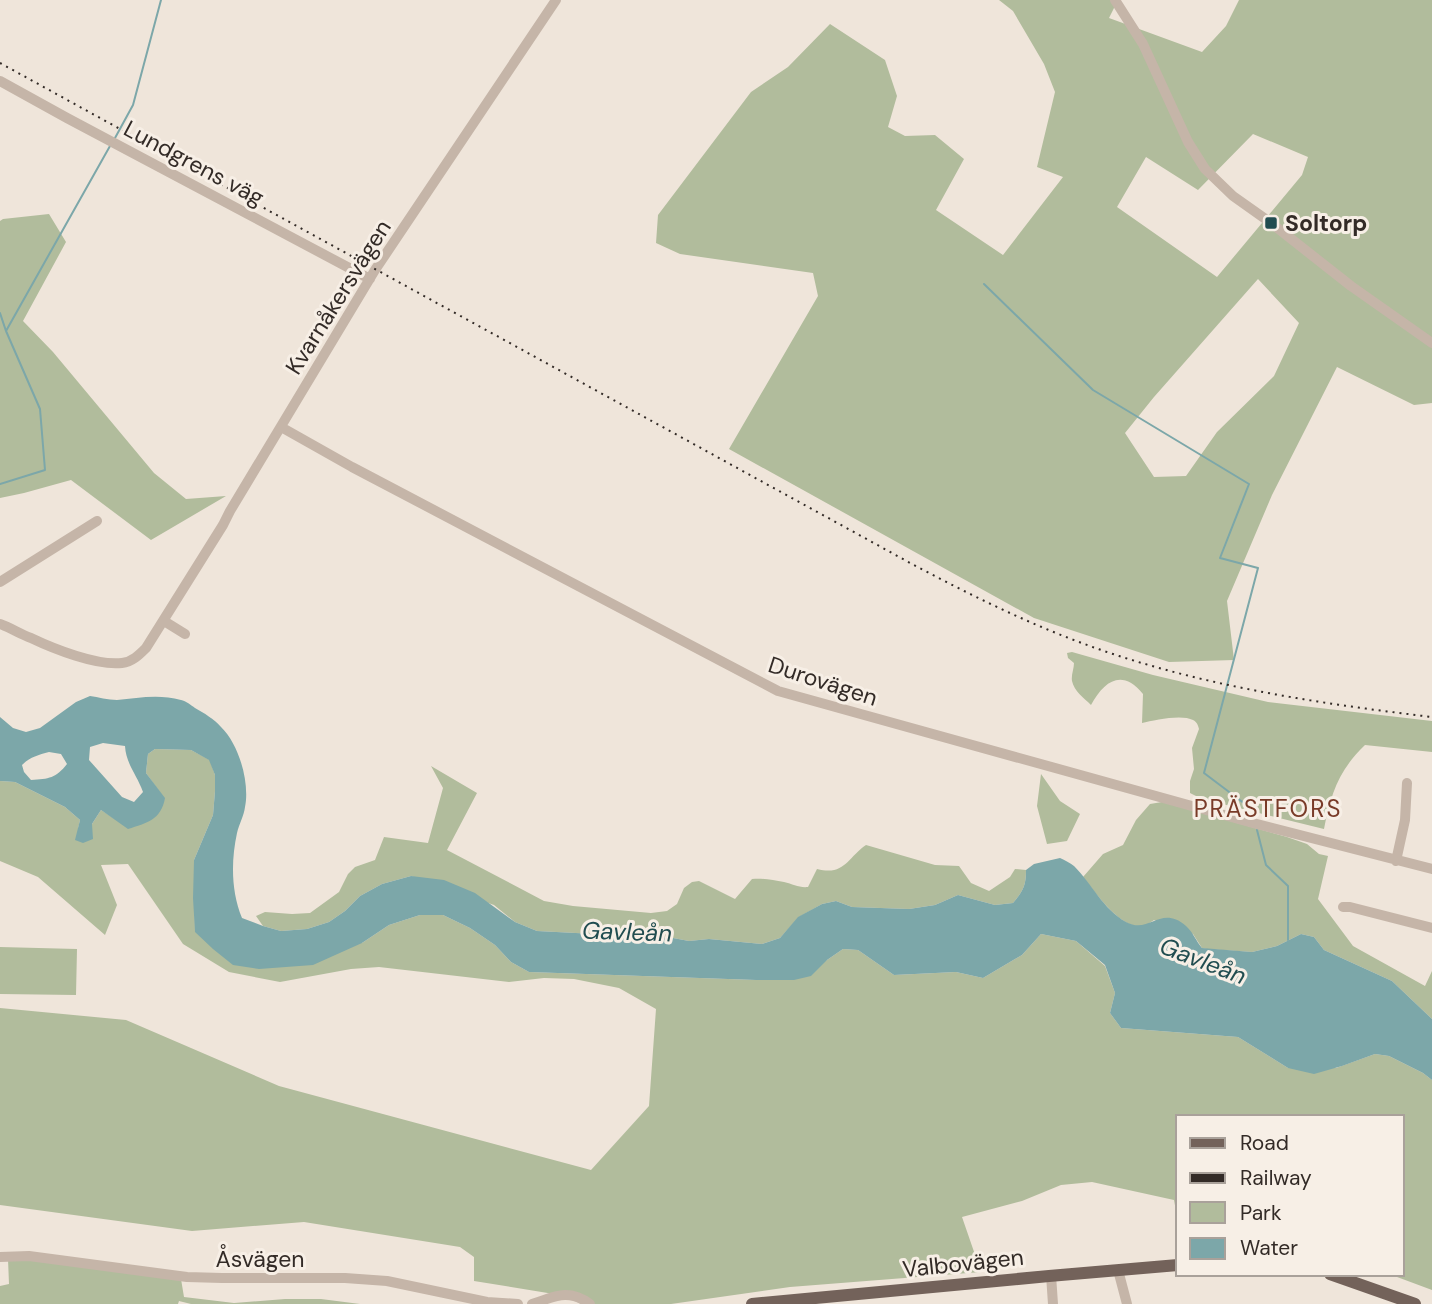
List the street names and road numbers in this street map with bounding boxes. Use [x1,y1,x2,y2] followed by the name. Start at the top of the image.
[119,113,269,213] street label: Lundgrens väg
[278,214,398,380] street label: Kvarnåkersvägen
[765,649,881,713] street label: Durovägen
[901,1242,1025,1284] street label: Valbovägen
[216,1244,304,1274] street label: Åsvägen

